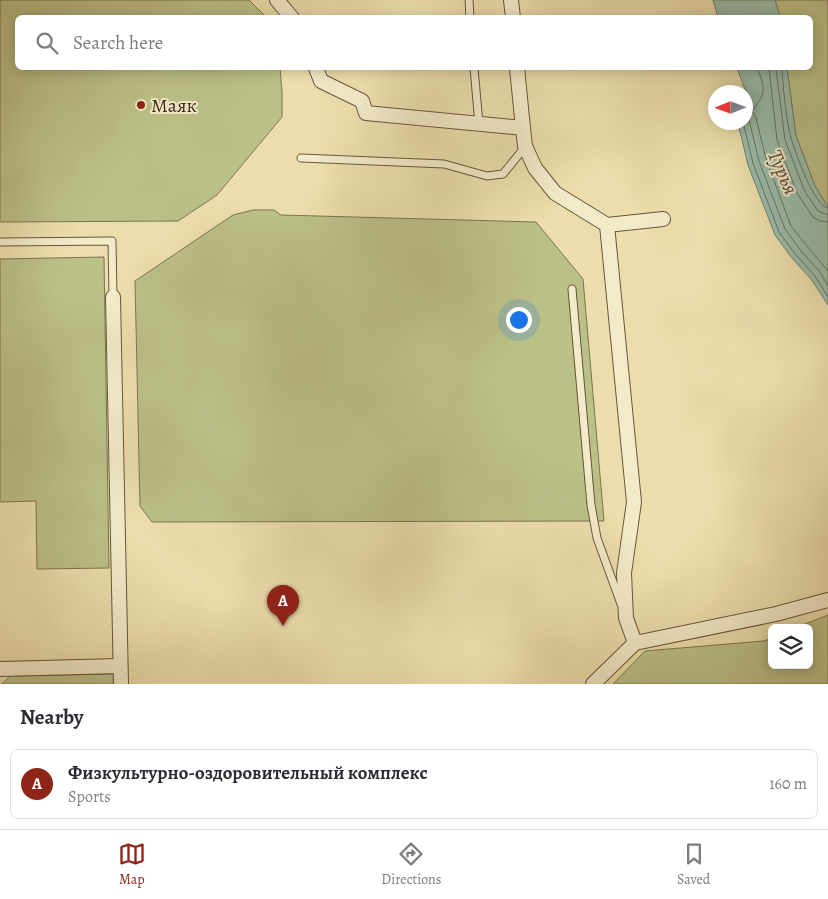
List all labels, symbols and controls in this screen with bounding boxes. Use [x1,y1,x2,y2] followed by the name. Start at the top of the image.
[15,15,813,70] search box
[33,29,61,57] icon: search
[73,30,163,56] text: Search here
[708,85,753,130] north arrow
[151,92,197,119] place label: Маяк
[135,99,147,111] marker: Маяк
[761,145,805,199] water label: Турья
[506,307,532,333] your location
[267,585,299,626] pin: A
[768,624,813,669] map controls
[768,624,813,669] button: layers
[20,703,83,731] text: Nearby
[68,760,428,786] text: Физкультурно-оздоровительный комплекс
[32,773,42,795] text: A
[769,773,807,795] text: 160 m
[68,786,111,808] text: Sports
[118,840,146,889] tab: Map
[381,840,441,889] tab: Directions
[677,840,710,889] tab: Saved

